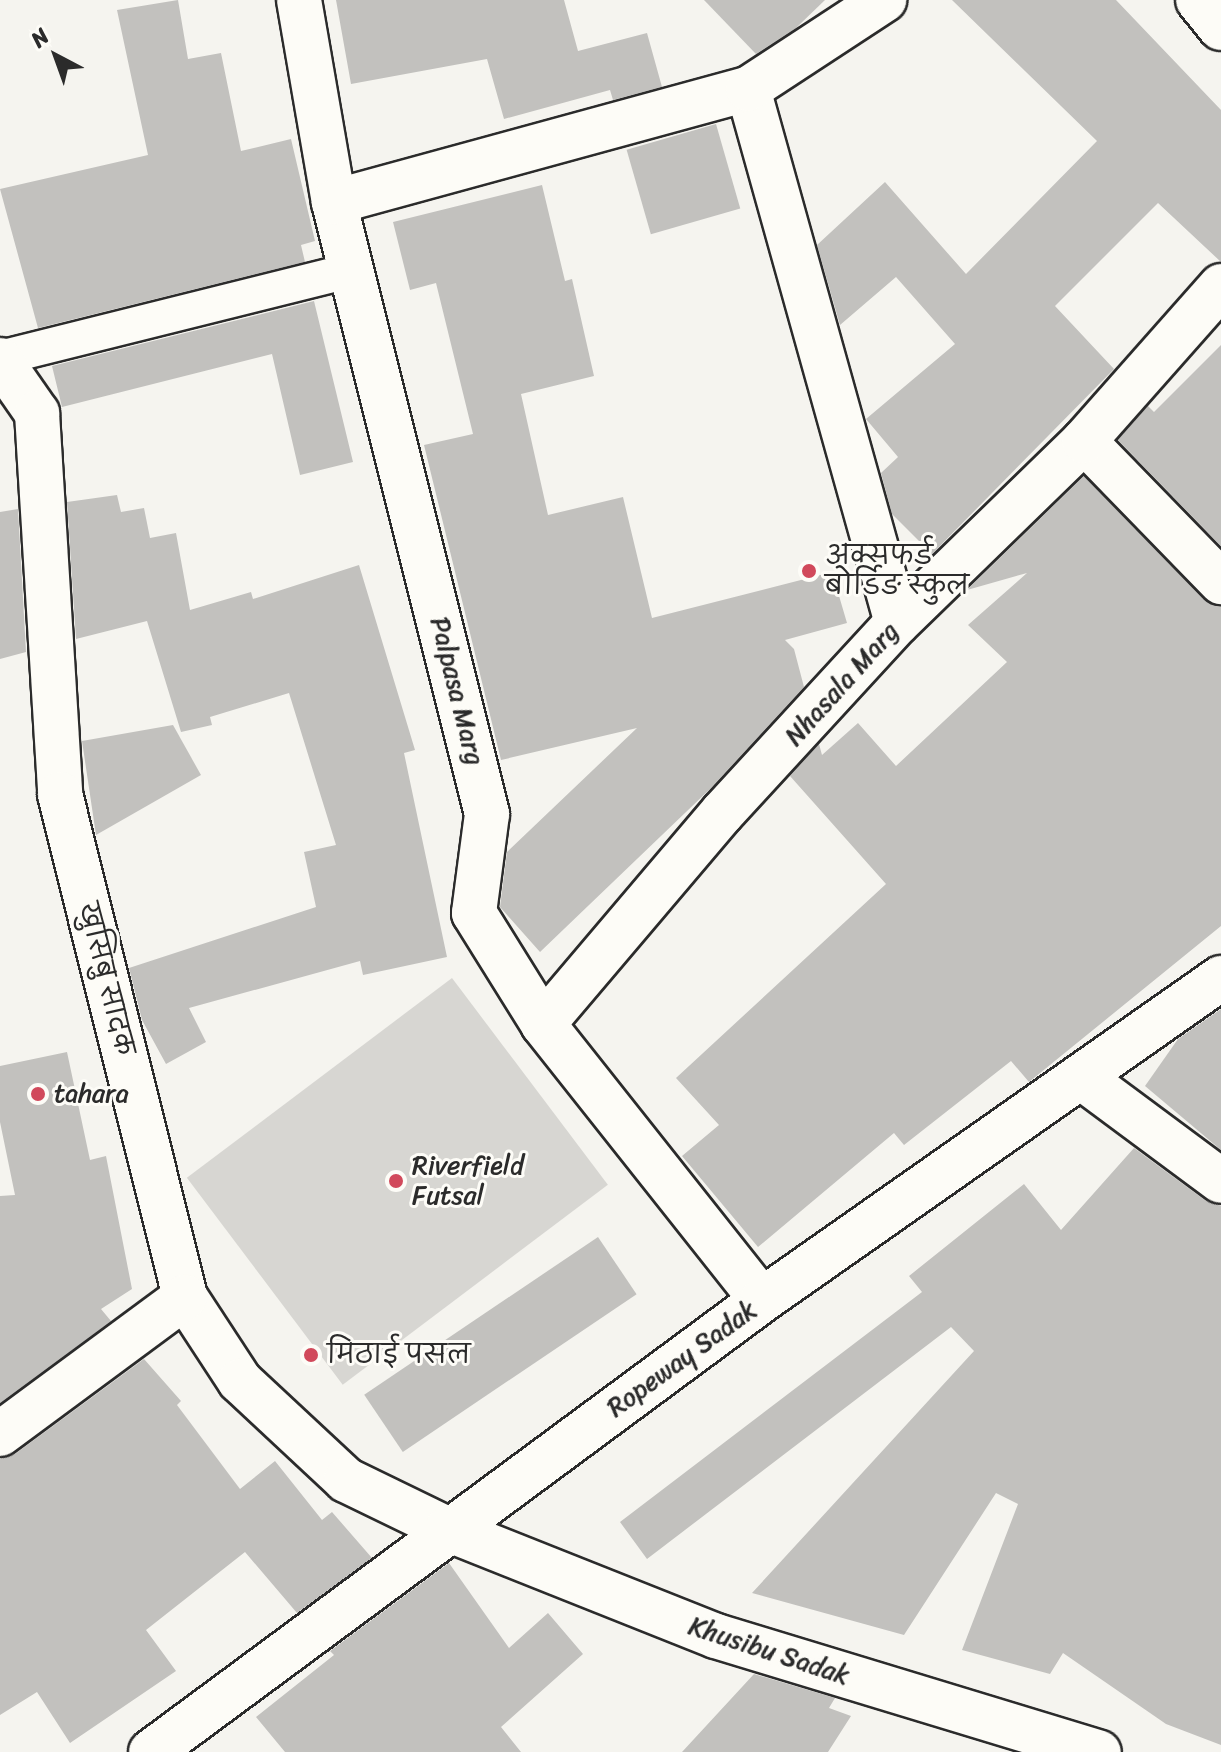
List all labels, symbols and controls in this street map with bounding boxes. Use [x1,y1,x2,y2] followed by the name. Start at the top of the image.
[16,16,96,96] north arrow
[21,18,58,57] text: N
[825,540,969,602] place label: अक्सफर्ड बोर्डिङ स्कुल
[800,562,818,580] marker: अक्सफर्ड बोर्डिङ स्कुल
[424,614,490,768] street label: Palpasa Marg
[779,616,905,752] street label: Nhasala Marg
[72,900,140,1058] street label: खुसिबु सादक
[54,1078,129,1110] place label: tahara
[29,1085,47,1103] marker: tahara
[412,1150,524,1212] place label: Riverfield Futsal
[387,1172,405,1190] marker: Riverfield Futsal
[601,1294,763,1424] street label: Ropeway Sadak
[327,1339,471,1371] place label: मिठाई पसल
[302,1346,320,1364] marker: मिठाई पसल
[685,1610,853,1692] street label: Khusibu Sadak

